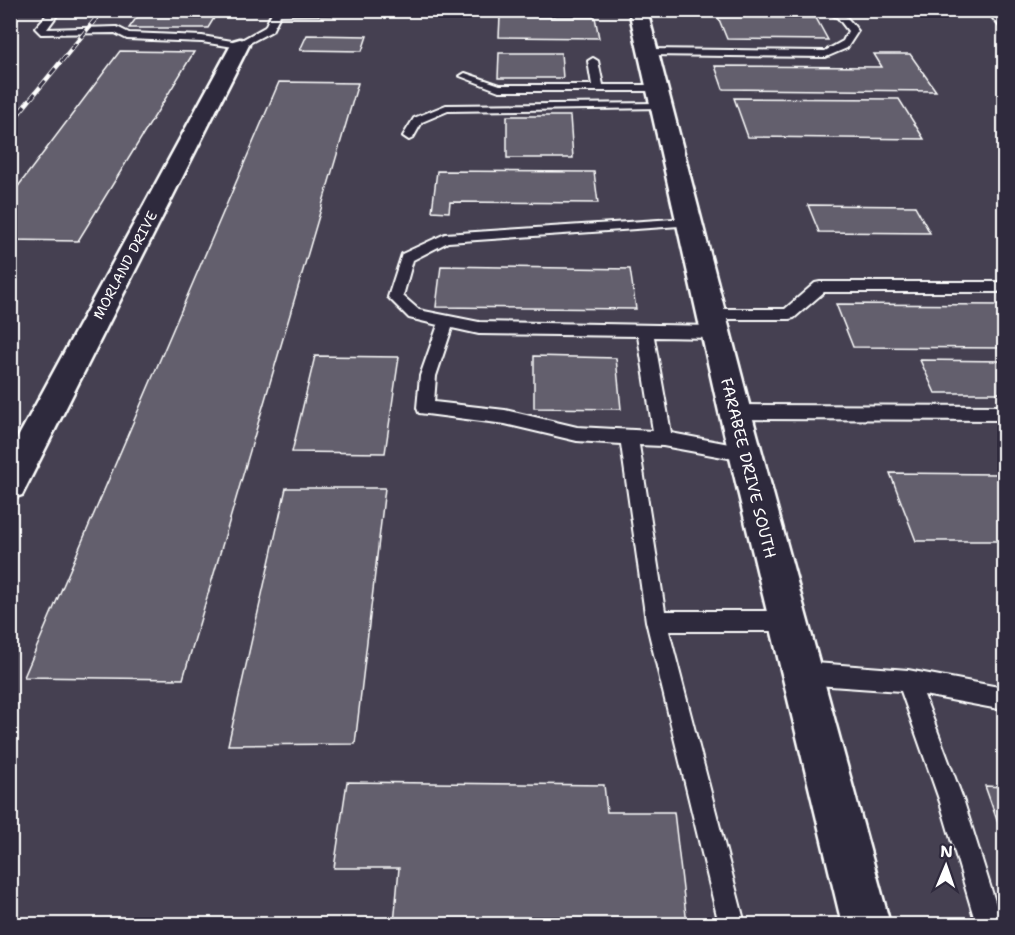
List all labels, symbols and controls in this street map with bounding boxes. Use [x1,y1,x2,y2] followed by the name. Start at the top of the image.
[89,207,161,322] street label: MORLAND DRIVE
[716,376,781,561] street label: FARABEE DRIVE SOUTH
[916,836,976,896] north arrow
[940,841,953,862] text: N

